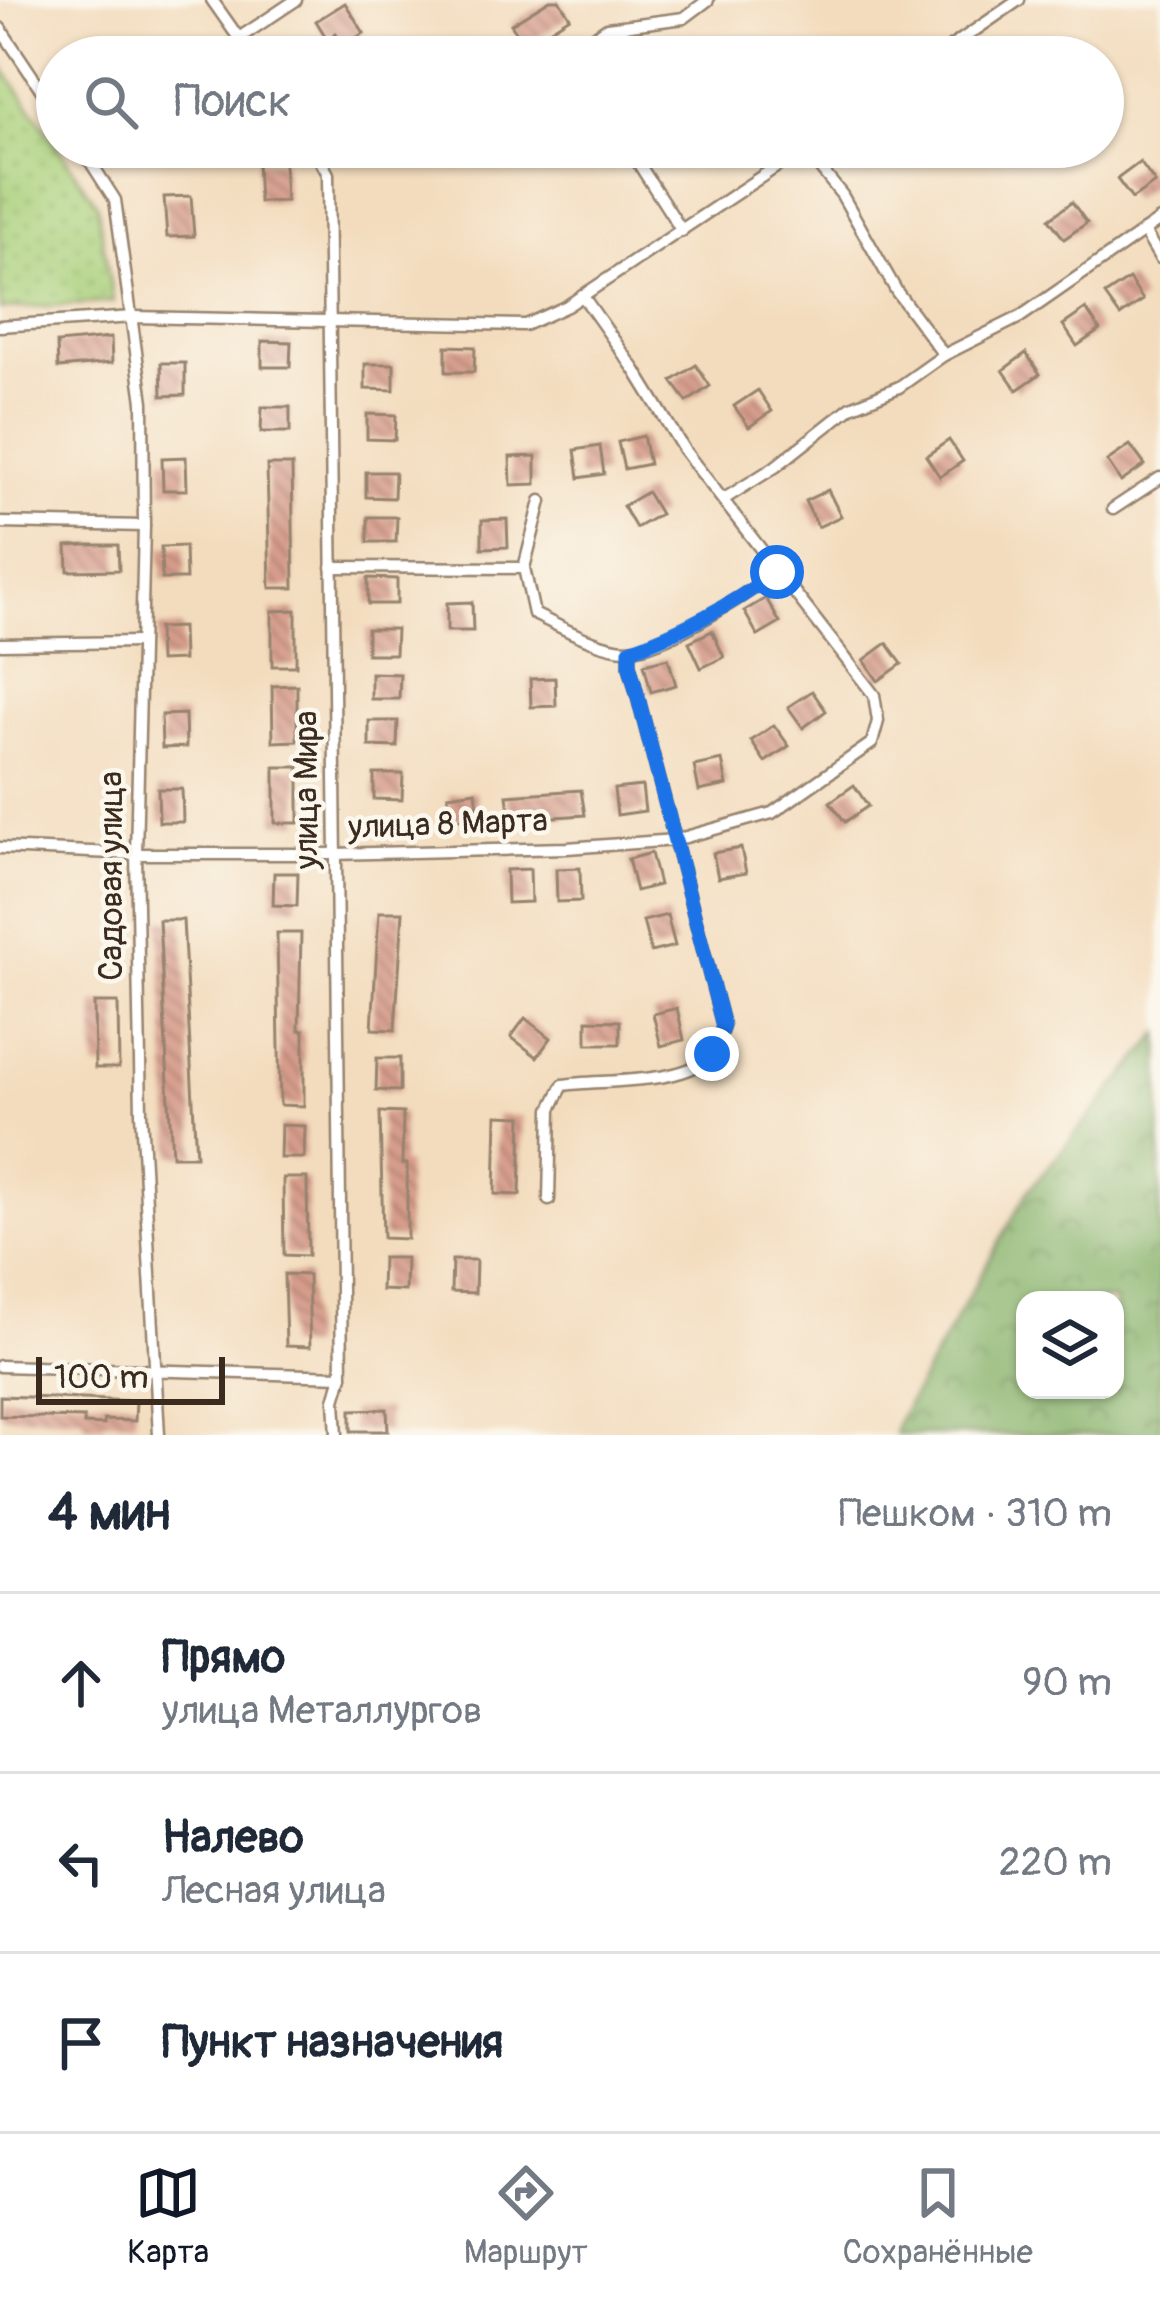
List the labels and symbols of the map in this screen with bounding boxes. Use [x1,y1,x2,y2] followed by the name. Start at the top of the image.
[750,545,804,599] route start
[286,711,327,870] street label: улица Мира
[91,771,132,981] street label: Садовая улица
[347,800,548,848] street label: улица 8 Марта
[685,1027,739,1081] route end
[36,1351,225,1404] scale bar

